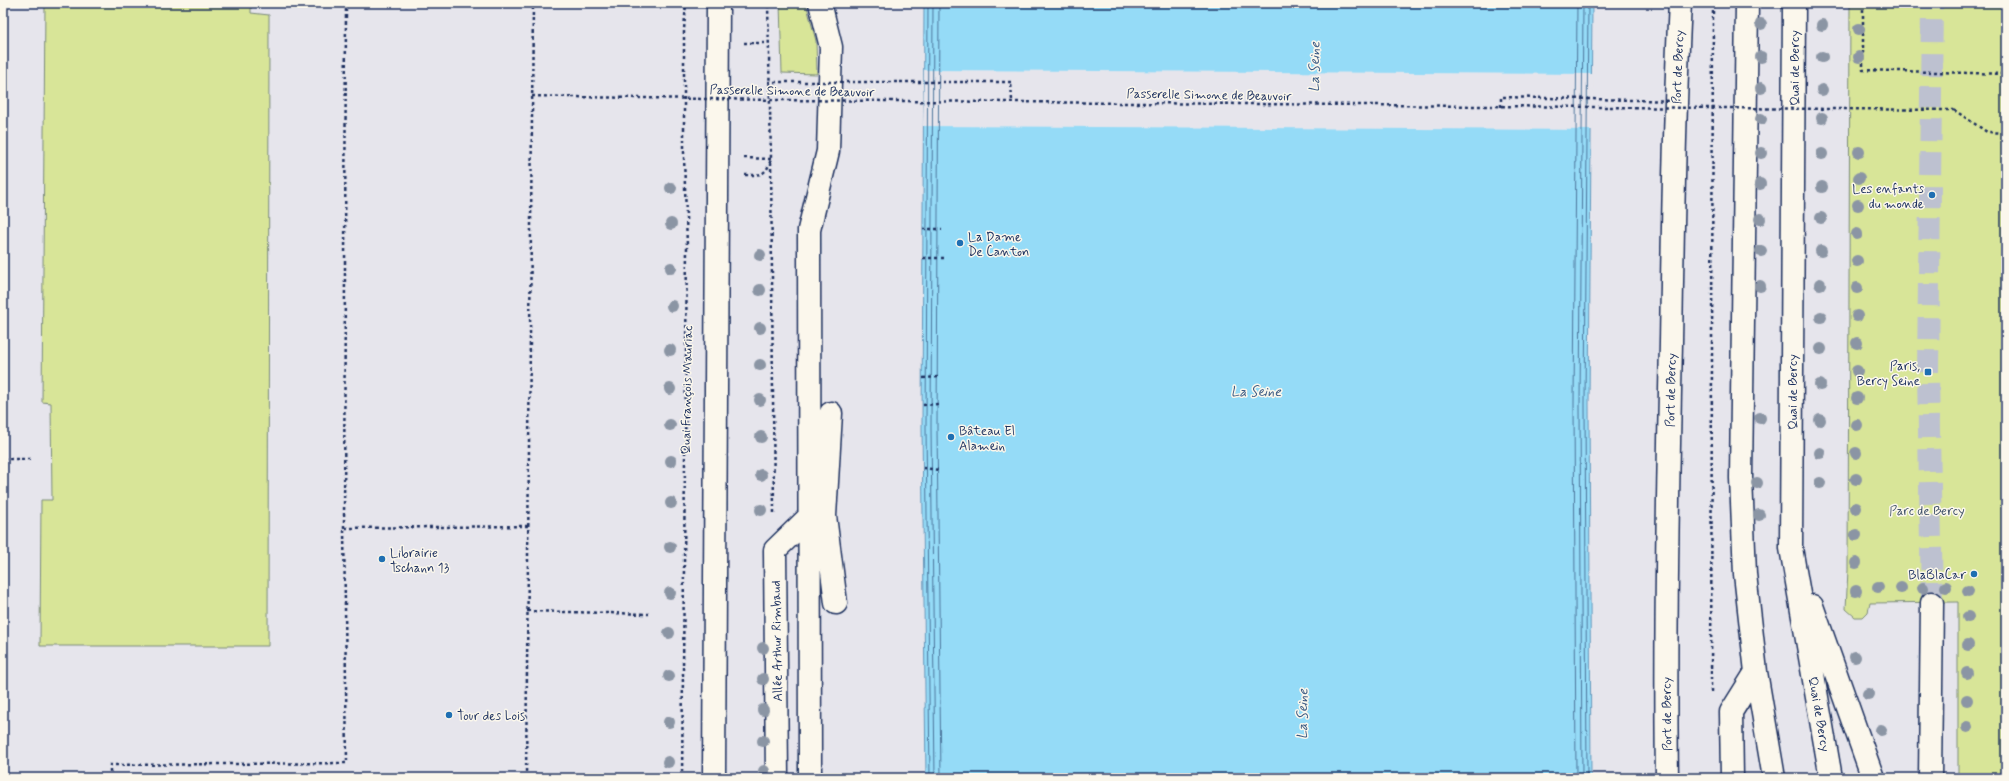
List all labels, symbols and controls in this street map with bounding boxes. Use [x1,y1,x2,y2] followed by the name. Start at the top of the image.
[1669,29,1688,104] street label: Port de Bercy
[1787,30,1804,106] street label: Quai de Bercy
[1306,41,1324,92] water label: La Seine
[709,82,875,101] street label: Passerelle Simone de Beauvoir
[1126,86,1292,105] street label: Passerelle Simone de Beauvoir
[1852,181,1924,213] place label: Les enfants du monde
[1927,190,1937,200] marker: Les enfants du monde
[968,229,1029,261] place label: La Dame De Canton
[955,238,965,248] marker: La Dame De Canton
[678,325,697,455] street label: Quai François Mauriac
[1662,352,1681,427] street label: Port de Bercy
[1785,354,1802,430] street label: Quai de Bercy
[1857,358,1920,390] place label: Paris, Bercy Seine
[1923,367,1933,377] marker: Paris, Bercy Seine
[1231,383,1282,401] water label: La Seine
[959,423,1015,455] place label: Bâteau El Alamein
[946,432,956,442] marker: Bâteau El Alamein
[1889,503,1965,520] park label: Parc de Bercy
[390,545,450,577] place label: Librairie Tschann 13
[377,554,387,564] marker: Librairie Tschann 13
[1908,567,1967,584] place label: BlaBlaCar
[1969,569,1979,579] marker: BlaBlaCar
[768,580,787,702] street label: Allée Arthur Rimbaud
[1804,675,1834,753] street label: Quai de Bercy
[1658,676,1677,751] street label: Port de Bercy
[1294,688,1312,739] water label: La Seine
[457,708,525,725] place label: Tour des Lois
[444,710,454,720] marker: Tour des Lois

